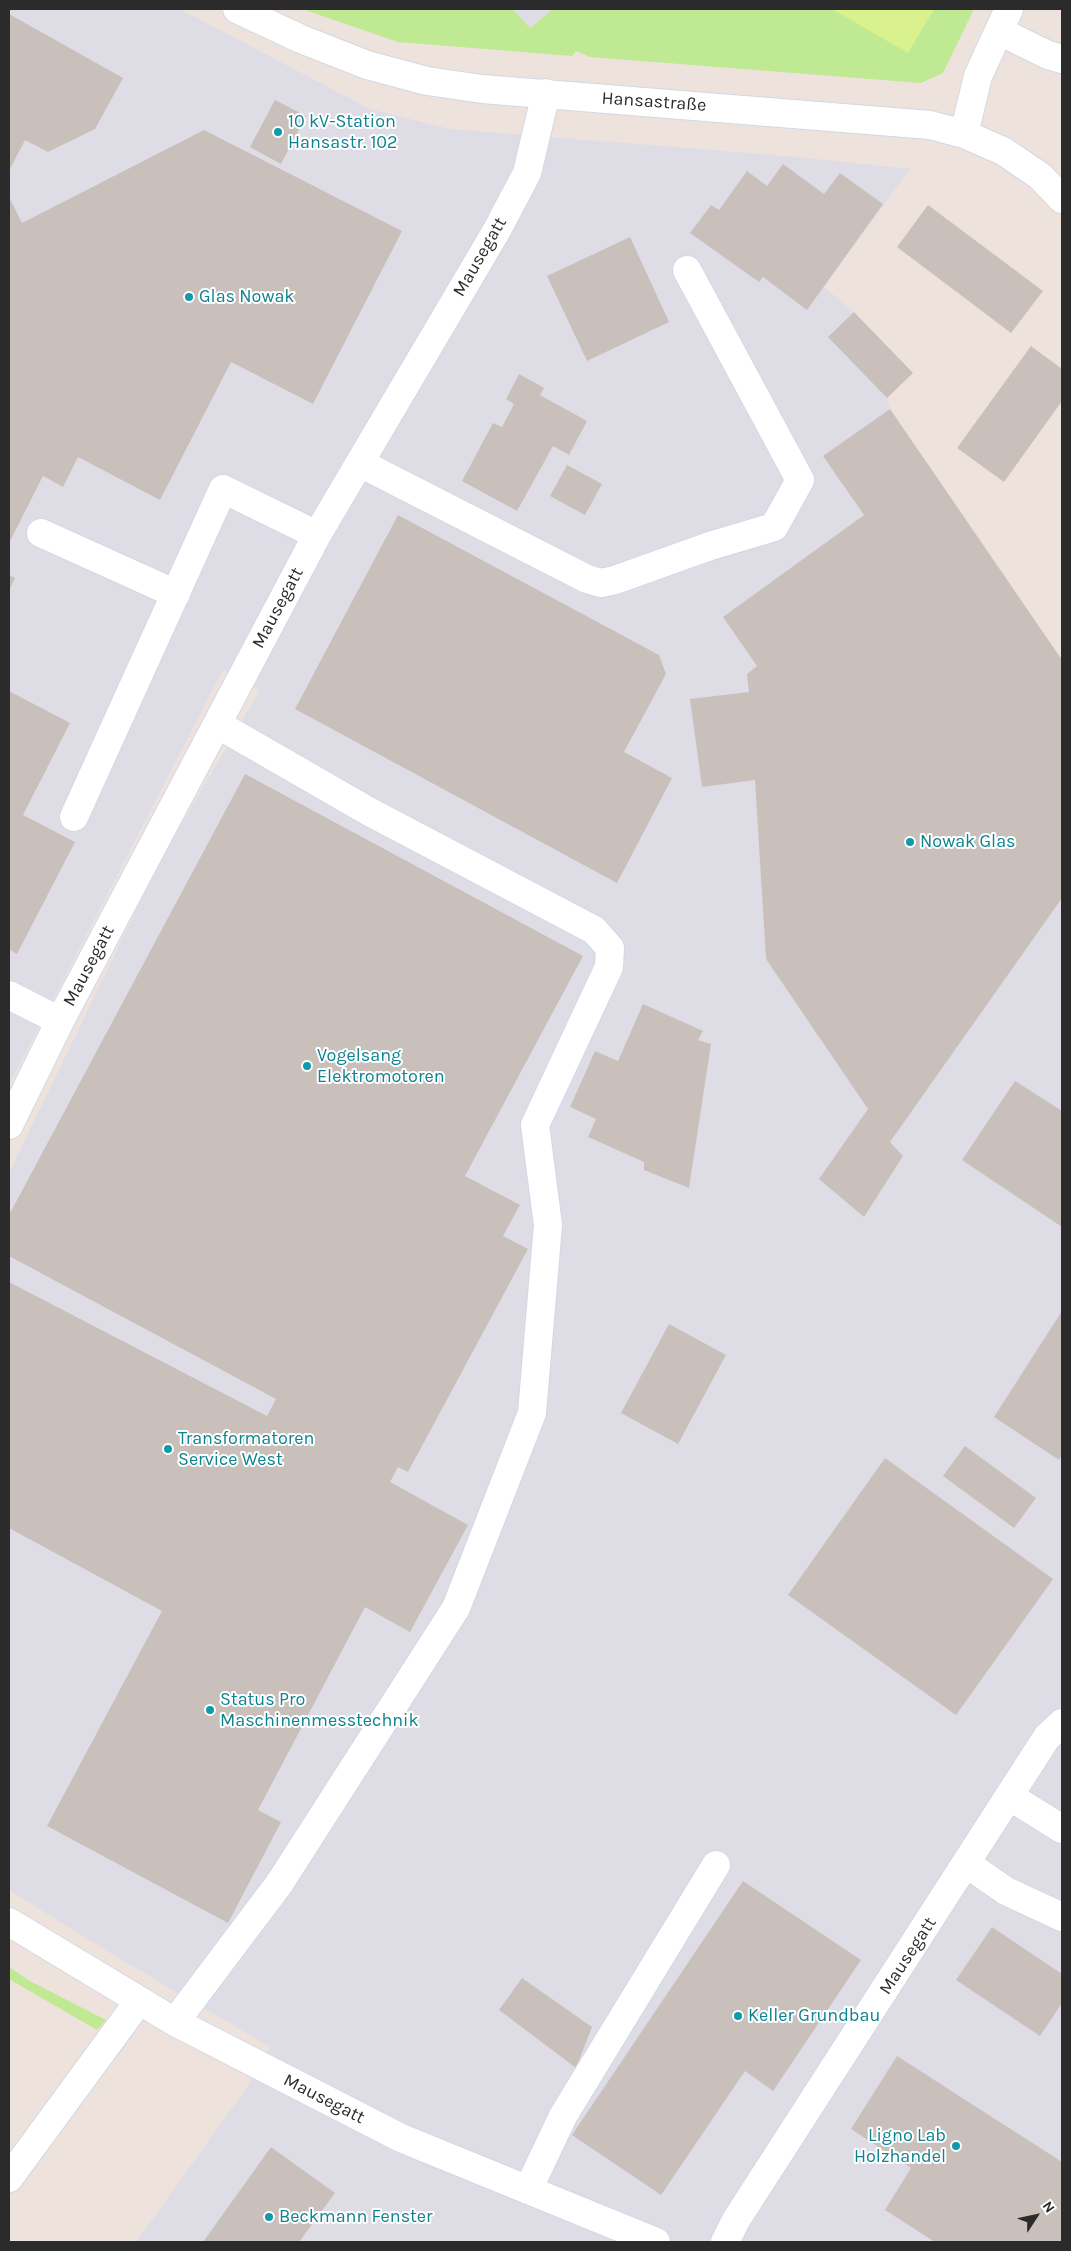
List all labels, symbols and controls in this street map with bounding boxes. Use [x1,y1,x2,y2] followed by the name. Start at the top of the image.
[601,88,707,116] street label: Hansastraße
[288,111,397,154] place label: 10 kV-Station Hansastr. 102
[272,126,284,138] marker: 10 kV-Station Hansastr. 102
[449,213,511,301] street label: Mausegatt
[199,286,295,308] place label: Glas Nowak
[183,291,195,303] marker: Glas Nowak
[248,564,308,652] street label: Mausegatt
[920,831,1016,853] place label: Nowak Glas
[904,836,916,848] marker: Nowak Glas
[59,922,119,1010] street label: Mausegatt
[317,1045,445,1088] place label: Vogelsang Elektromotoren
[301,1060,313,1072] marker: Vogelsang Elektromotoren
[178,1428,314,1470] place label: Transformatoren Service West
[162,1443,174,1455] marker: Transformatoren Service West
[220,1689,419,1732] place label: Status Pro Maschinenmesstechnik
[204,1704,216,1716] marker: Status Pro Maschinenmesstechnik
[875,1913,941,1999] street label: Mausegatt
[748,2005,880,2027] place label: Keller Grundbau
[732,2010,744,2022] marker: Keller Grundbau
[280,2069,368,2129] street label: Mausegatt
[854,2125,946,2168] place label: Ligno Lab Holzhandel
[950,2140,962,2152] marker: Ligno Lab Holzhandel
[1011,2191,1061,2241] north arrow
[1039,2198,1059,2216] text: N
[279,2206,433,2228] place label: Beckmann Fenster
[263,2211,275,2223] marker: Beckmann Fenster

